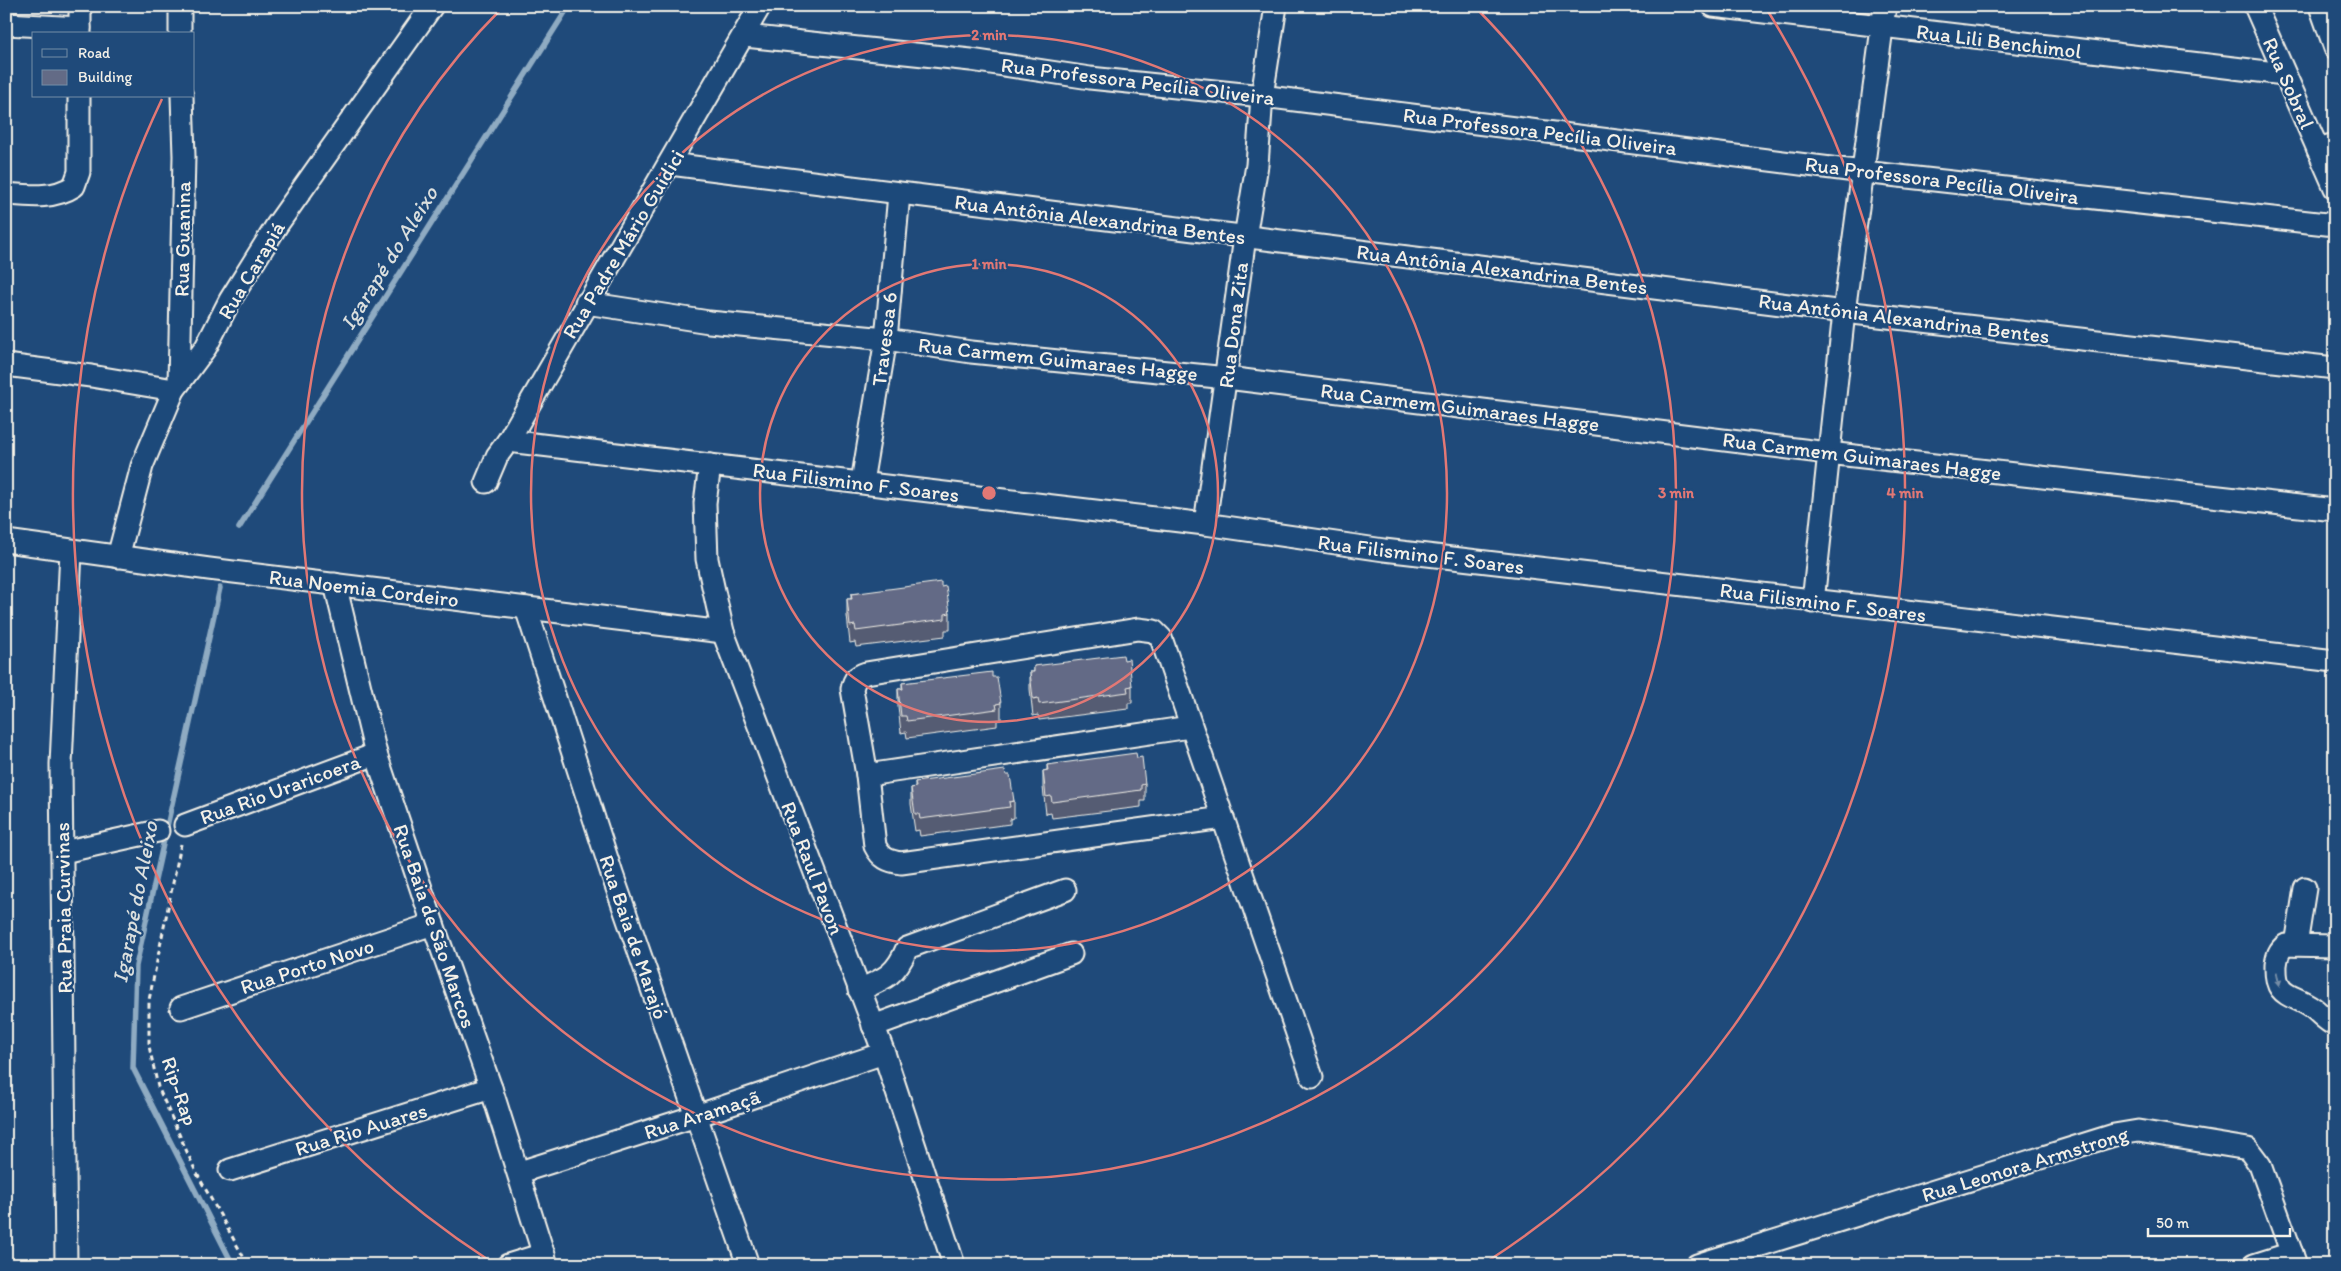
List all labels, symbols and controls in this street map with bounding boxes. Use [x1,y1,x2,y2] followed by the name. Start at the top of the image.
[1915,18,2083,64] street label: Rua Lili Benchimol
[971,26,1008,44] text: 2 min
[32,32,195,98] legend
[2258,33,2320,133] street label: Rua Sobral
[78,44,111,62] text: Road
[1000,52,1276,110] street label: Rua Professora Pecília Oliveira
[78,68,132,86] text: Building
[1402,102,1678,160] street label: Rua Professora Pecília Oliveira
[557,145,689,343] street label: Rua Padre Mário Guidici
[1804,151,2080,209] street label: Rua Professora Pecília Oliveira
[168,181,196,297] street label: Rua Guanina
[334,181,444,335] water label: Igarapé do Aleixo
[953,189,1247,249] street label: Rua Antônia Alexandrina Bentes
[212,217,290,323] street label: Rua Carapiá
[1355,239,1649,299] street label: Rua Antônia Alexandrina Bentes
[972,255,1007,273] text: 1 min
[1213,260,1253,390] street label: Rua Dona Zita
[1757,288,2051,348] street label: Rua Antônia Alexandrina Bentes
[866,290,902,388] street label: Travessa 6
[917,332,1199,386] street label: Rua Carmem Guimaraes Hagge
[1319,377,1601,437] street label: Rua Carmem Guimaraes Hagge
[1721,426,2003,486] street label: Rua Carmem Guimaraes Hagge
[751,457,961,507] street label: Rua Filismino F. Soares
[980,484,998,502] centre of rings
[1658,484,1695,502] text: 3 min
[1887,484,1924,502] text: 4 min
[1316,529,1526,579] street label: Rua Filismino F. Soares
[268,564,460,612] street label: Rua Noemia Cordeiro
[1718,577,1928,627] street label: Rua Filismino F. Soares
[196,748,364,830] street label: Rua Rio Uraricoera
[776,798,850,938] street label: Rua Raul Pavon
[106,818,164,985] water label: Igarapé do Aleixo
[388,821,482,1031] street label: Rua Baia de São Marcos
[49,822,77,994] street label: Rua Praia Curvinas
[594,852,674,1022] street label: Rua Baia de Marajó
[237,933,377,999] street label: Rua Porto Novo
[2274,972,2282,988] one-way arrow
[157,1053,203,1129] street label: Rip-Rap
[641,1083,763,1145] street label: Rua Aramaçã
[292,1097,430,1161] street label: Rua Rio Auares
[1919,1121,2132,1207] street label: Rua Leonora Armstrong
[2148,1206,2291,1238] scale bar
[2156,1214,2189,1232] text: 50 m

